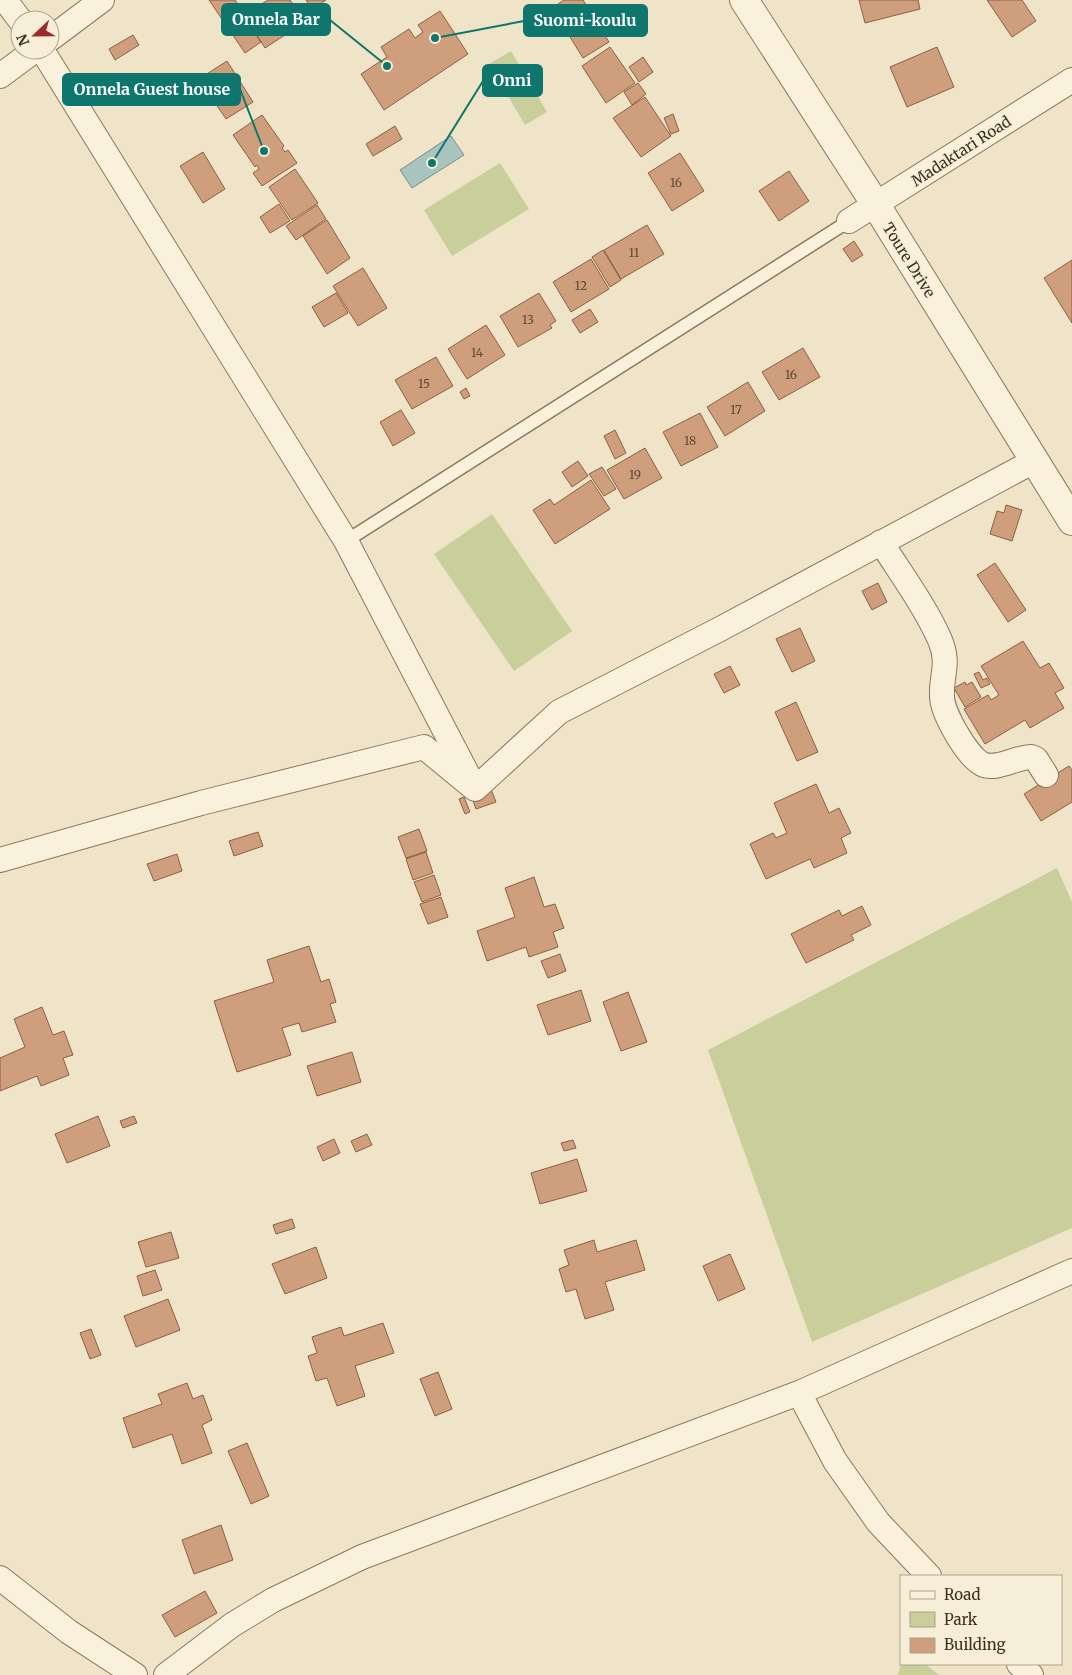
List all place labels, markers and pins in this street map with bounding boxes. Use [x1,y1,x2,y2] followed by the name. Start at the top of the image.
[222,4,330,35] callout: Onnela Bar
[524,5,647,36] callout: Suomi-koulu
[483,65,542,96] callout: Onni
[63,74,240,105] callout: Onnela Guest house

